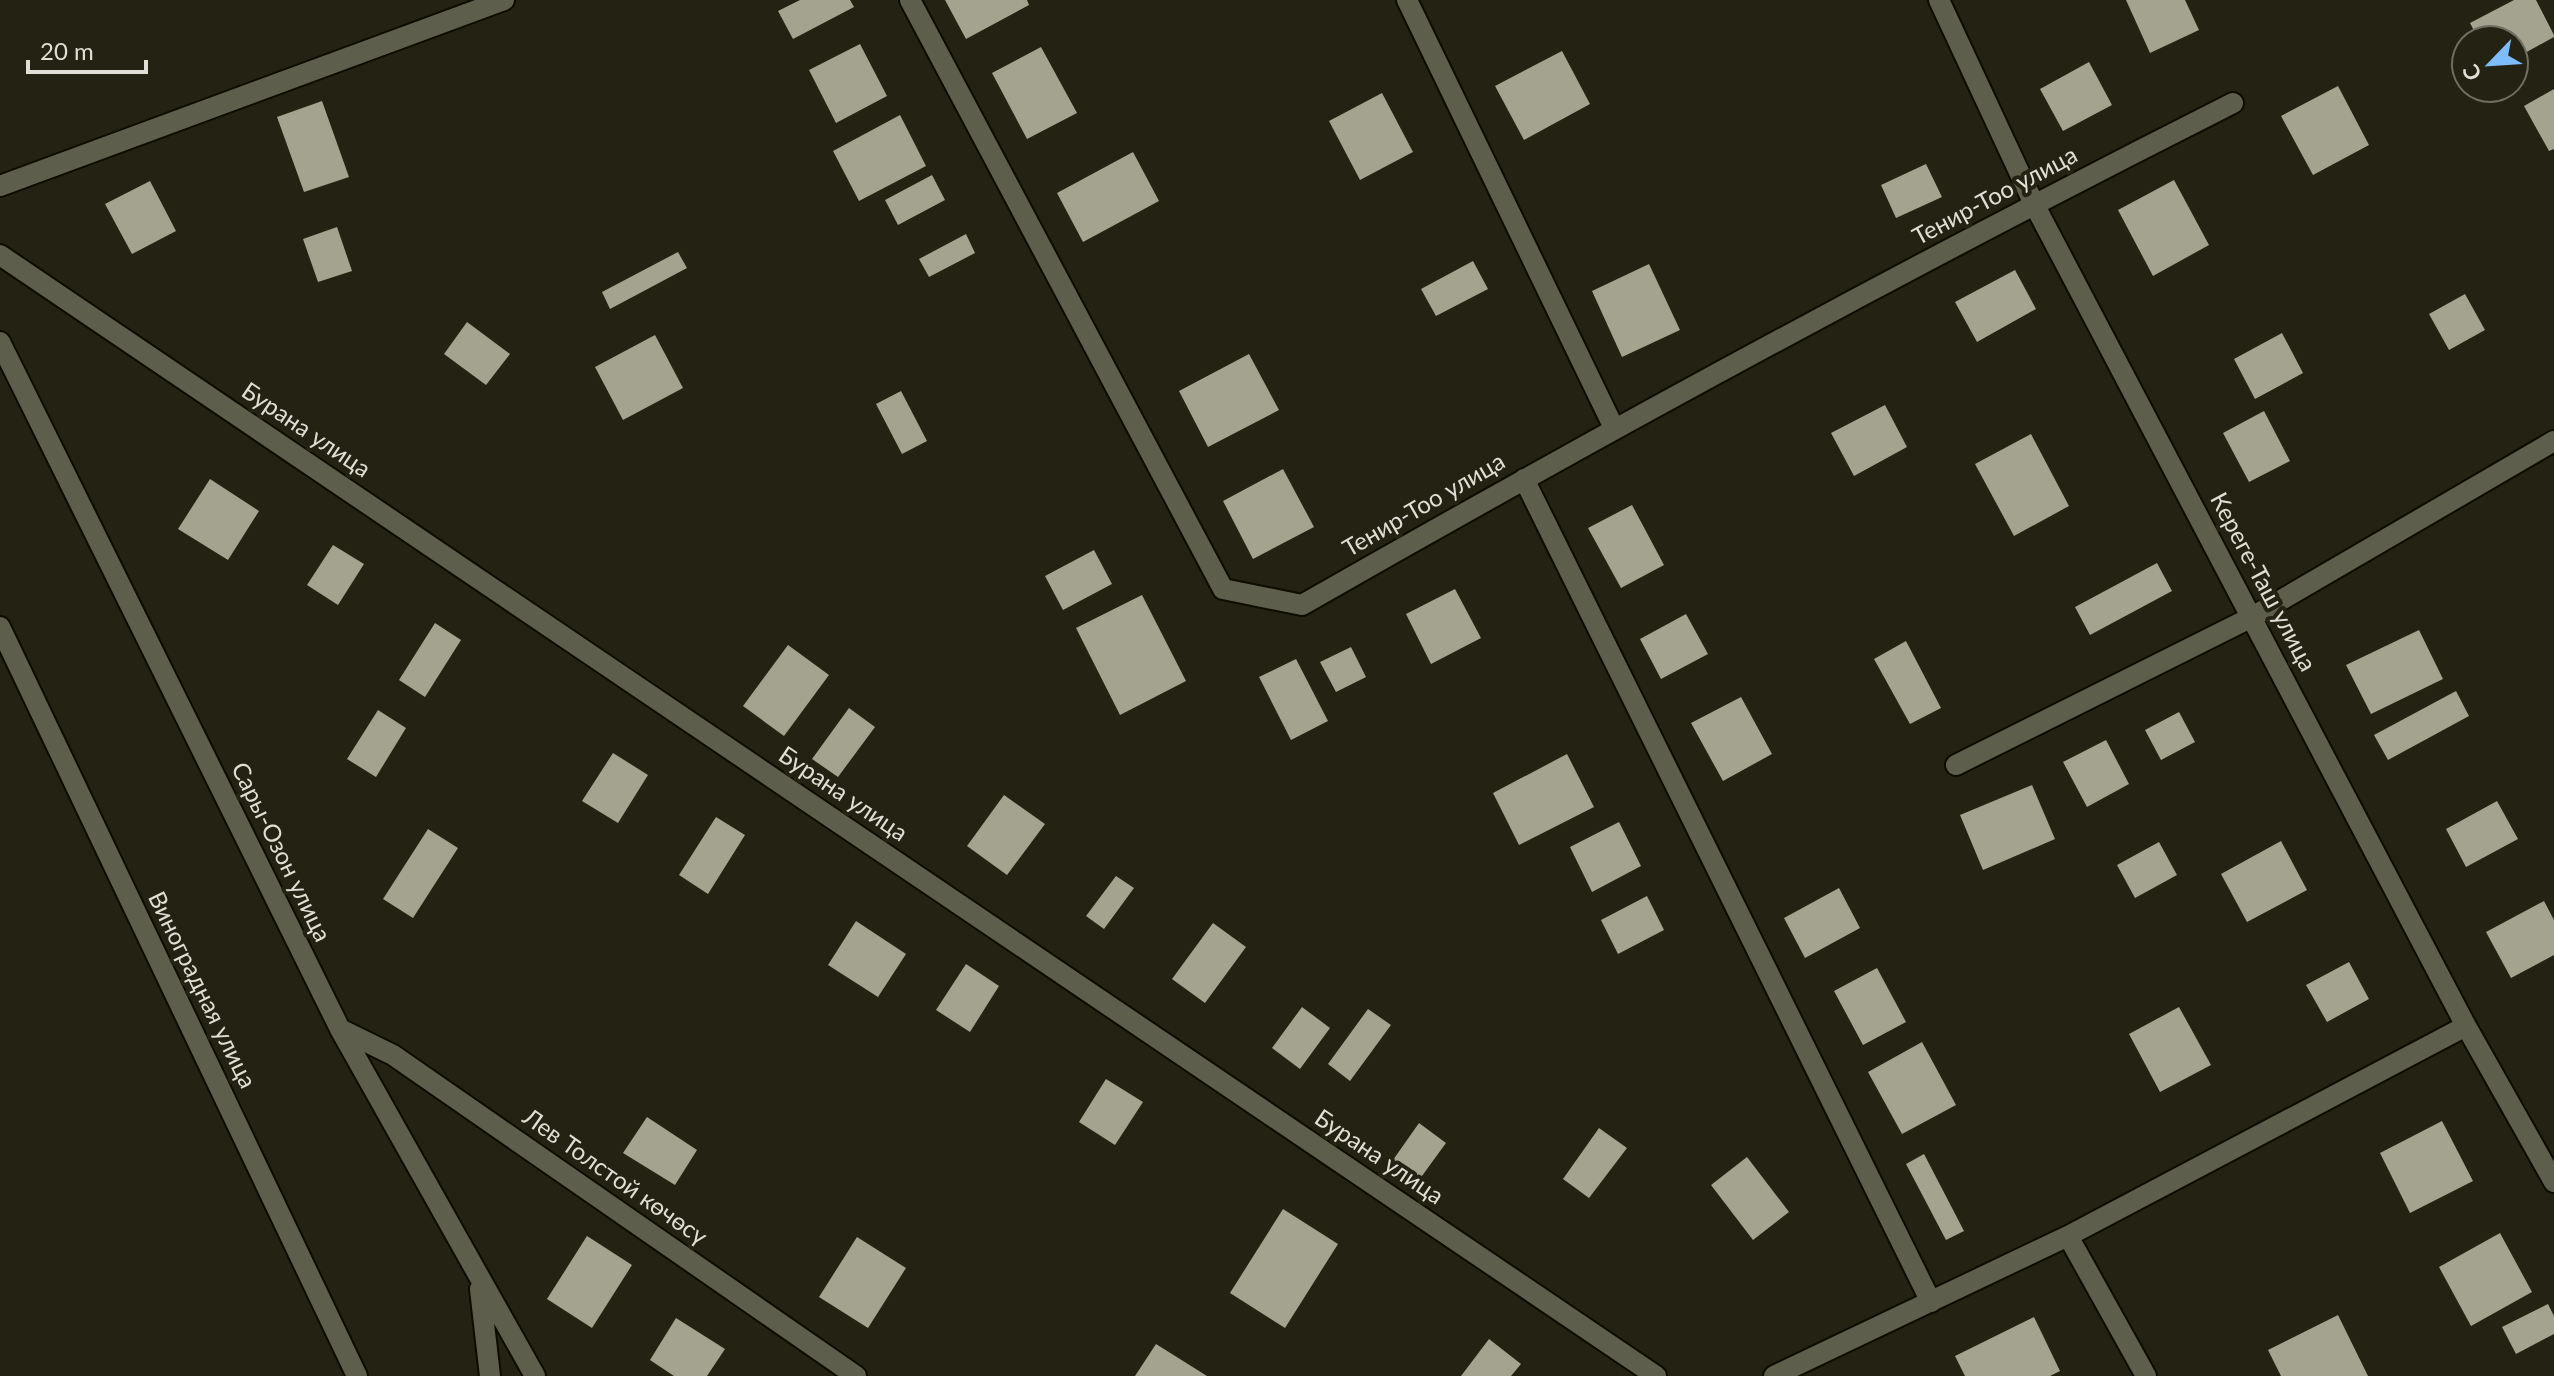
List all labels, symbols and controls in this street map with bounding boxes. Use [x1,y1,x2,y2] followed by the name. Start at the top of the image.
[28,24,146,74] scale bar
[2450,24,2530,104] north arrow
[40,36,94,65] text: 20 m
[2456,60,2487,85] text: С
[1907,139,2082,250] street label: Тенир-Тоо улица
[237,375,377,482] street label: Бурана улица
[1337,446,1509,562] street label: Тенир-Тоо улица
[2205,487,2324,676] street label: Кереге-Таш улица
[774,739,914,846] street label: Бурана улица
[226,757,338,946] street label: Сары-Озон улица
[143,886,264,1092] street label: Виноградная улица
[517,1101,714,1251] street label: Лев Толстой көчөсү
[1310,1102,1450,1209] street label: Бурана улица

